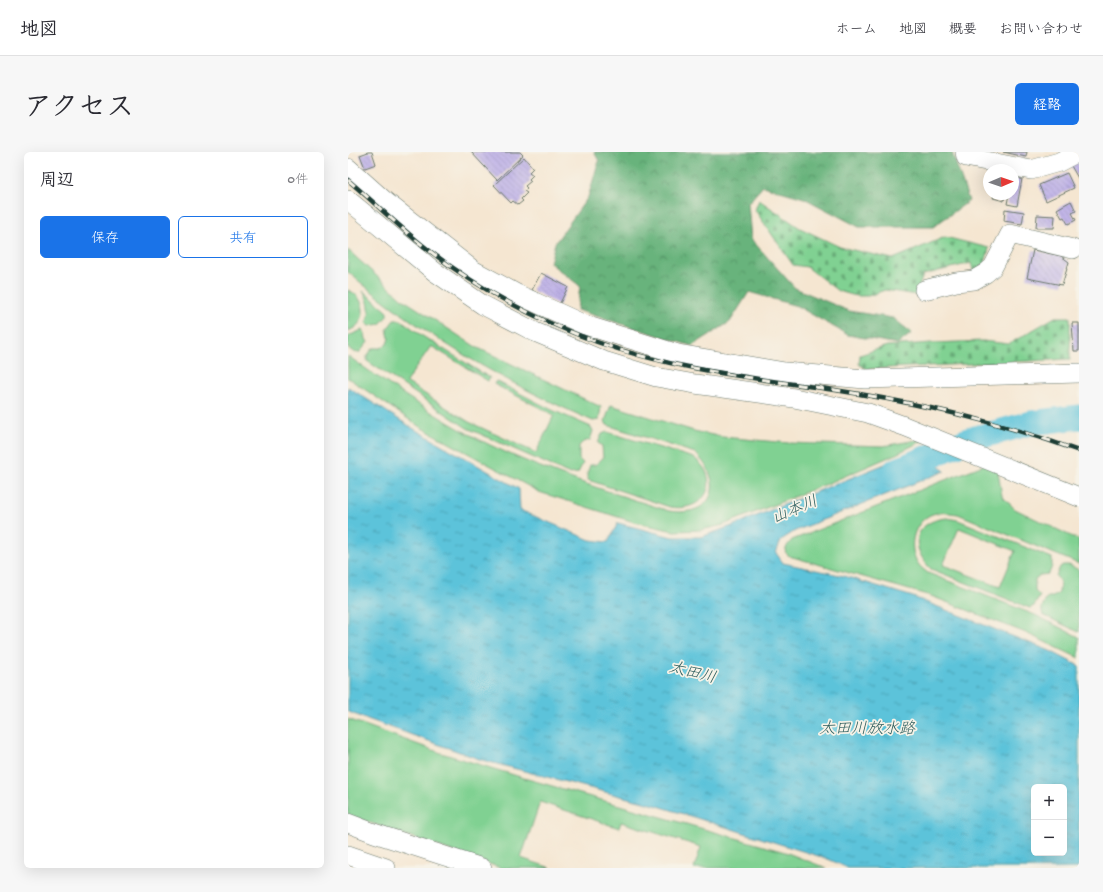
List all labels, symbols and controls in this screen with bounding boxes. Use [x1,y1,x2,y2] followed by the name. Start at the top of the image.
[20,20,58,43] text: 地図
[836,22,877,39] text: ホーム
[899,22,927,39] text: 地図
[949,22,977,39] text: 概要
[999,22,1083,39] text: お問い合わせ
[1015,83,1079,125] button: 経路
[24,93,134,126] text: アクセス
[983,164,1019,200] north arrow
[40,172,74,192] text: 周辺
[288,173,308,188] text: 0件
[40,216,170,258] button: 保存
[178,216,308,258] button: 共有
[769,492,821,529] water label: 山本川
[667,658,718,689] water label: 太田川
[819,720,916,740] water label: 太田川放水路
[1031,784,1067,856] map controls
[1031,784,1067,820] button: +
[1031,820,1067,856] button: −

